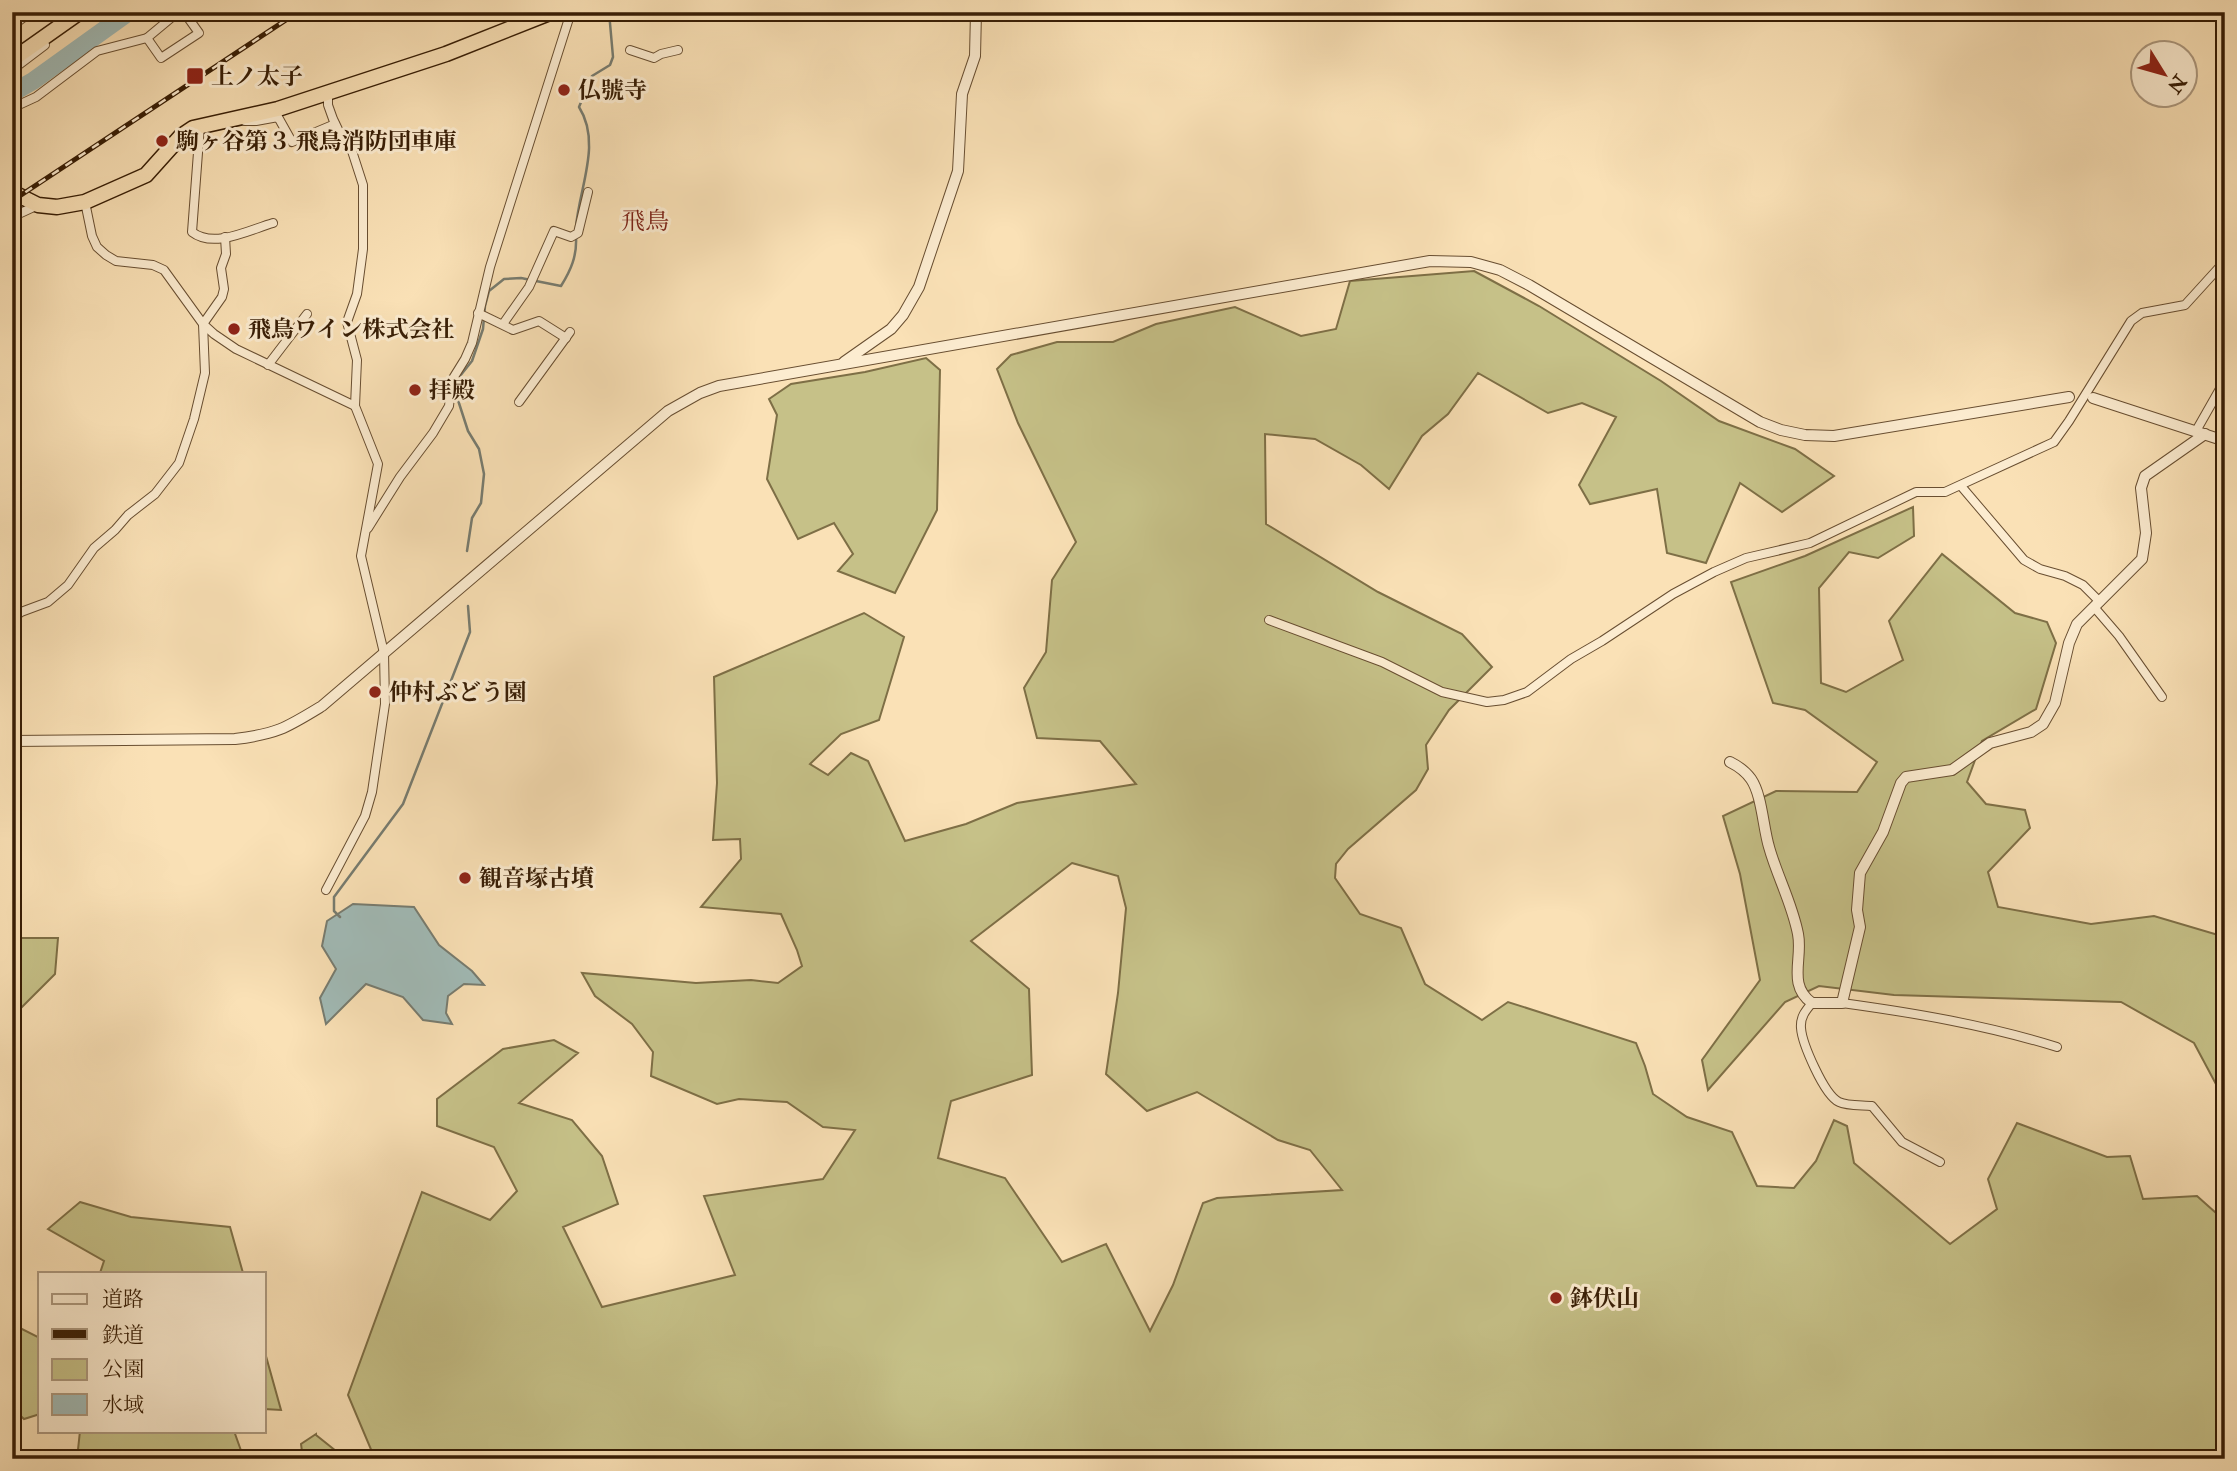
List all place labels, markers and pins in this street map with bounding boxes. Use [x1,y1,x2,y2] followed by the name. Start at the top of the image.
[211,62,303,91] place label: 上ノ太子
[185,66,205,86] marker: 上ノ太子
[578,76,647,105] place label: 仏號寺
[556,82,572,98] marker: 仏號寺
[176,127,457,156] place label: 駒ヶ谷第３ 飛鳥消防団車庫
[154,133,170,149] marker: 駒ヶ谷第３ 飛鳥消防団車庫
[248,315,454,344] place label: 飛鳥ワイン株式会社
[226,321,242,337] marker: 飛鳥ワイン株式会社
[429,376,475,405] place label: 拝殿
[407,382,423,398] marker: 拝殿
[389,678,527,707] place label: 仲村ぶどう園
[367,684,383,700] marker: 仲村ぶどう園
[479,864,594,893] place label: 観音塚古墳
[457,870,473,886] marker: 観音塚古墳
[1570,1284,1639,1313] place label: 鉢伏山
[1548,1290,1564,1306] marker: 鉢伏山

